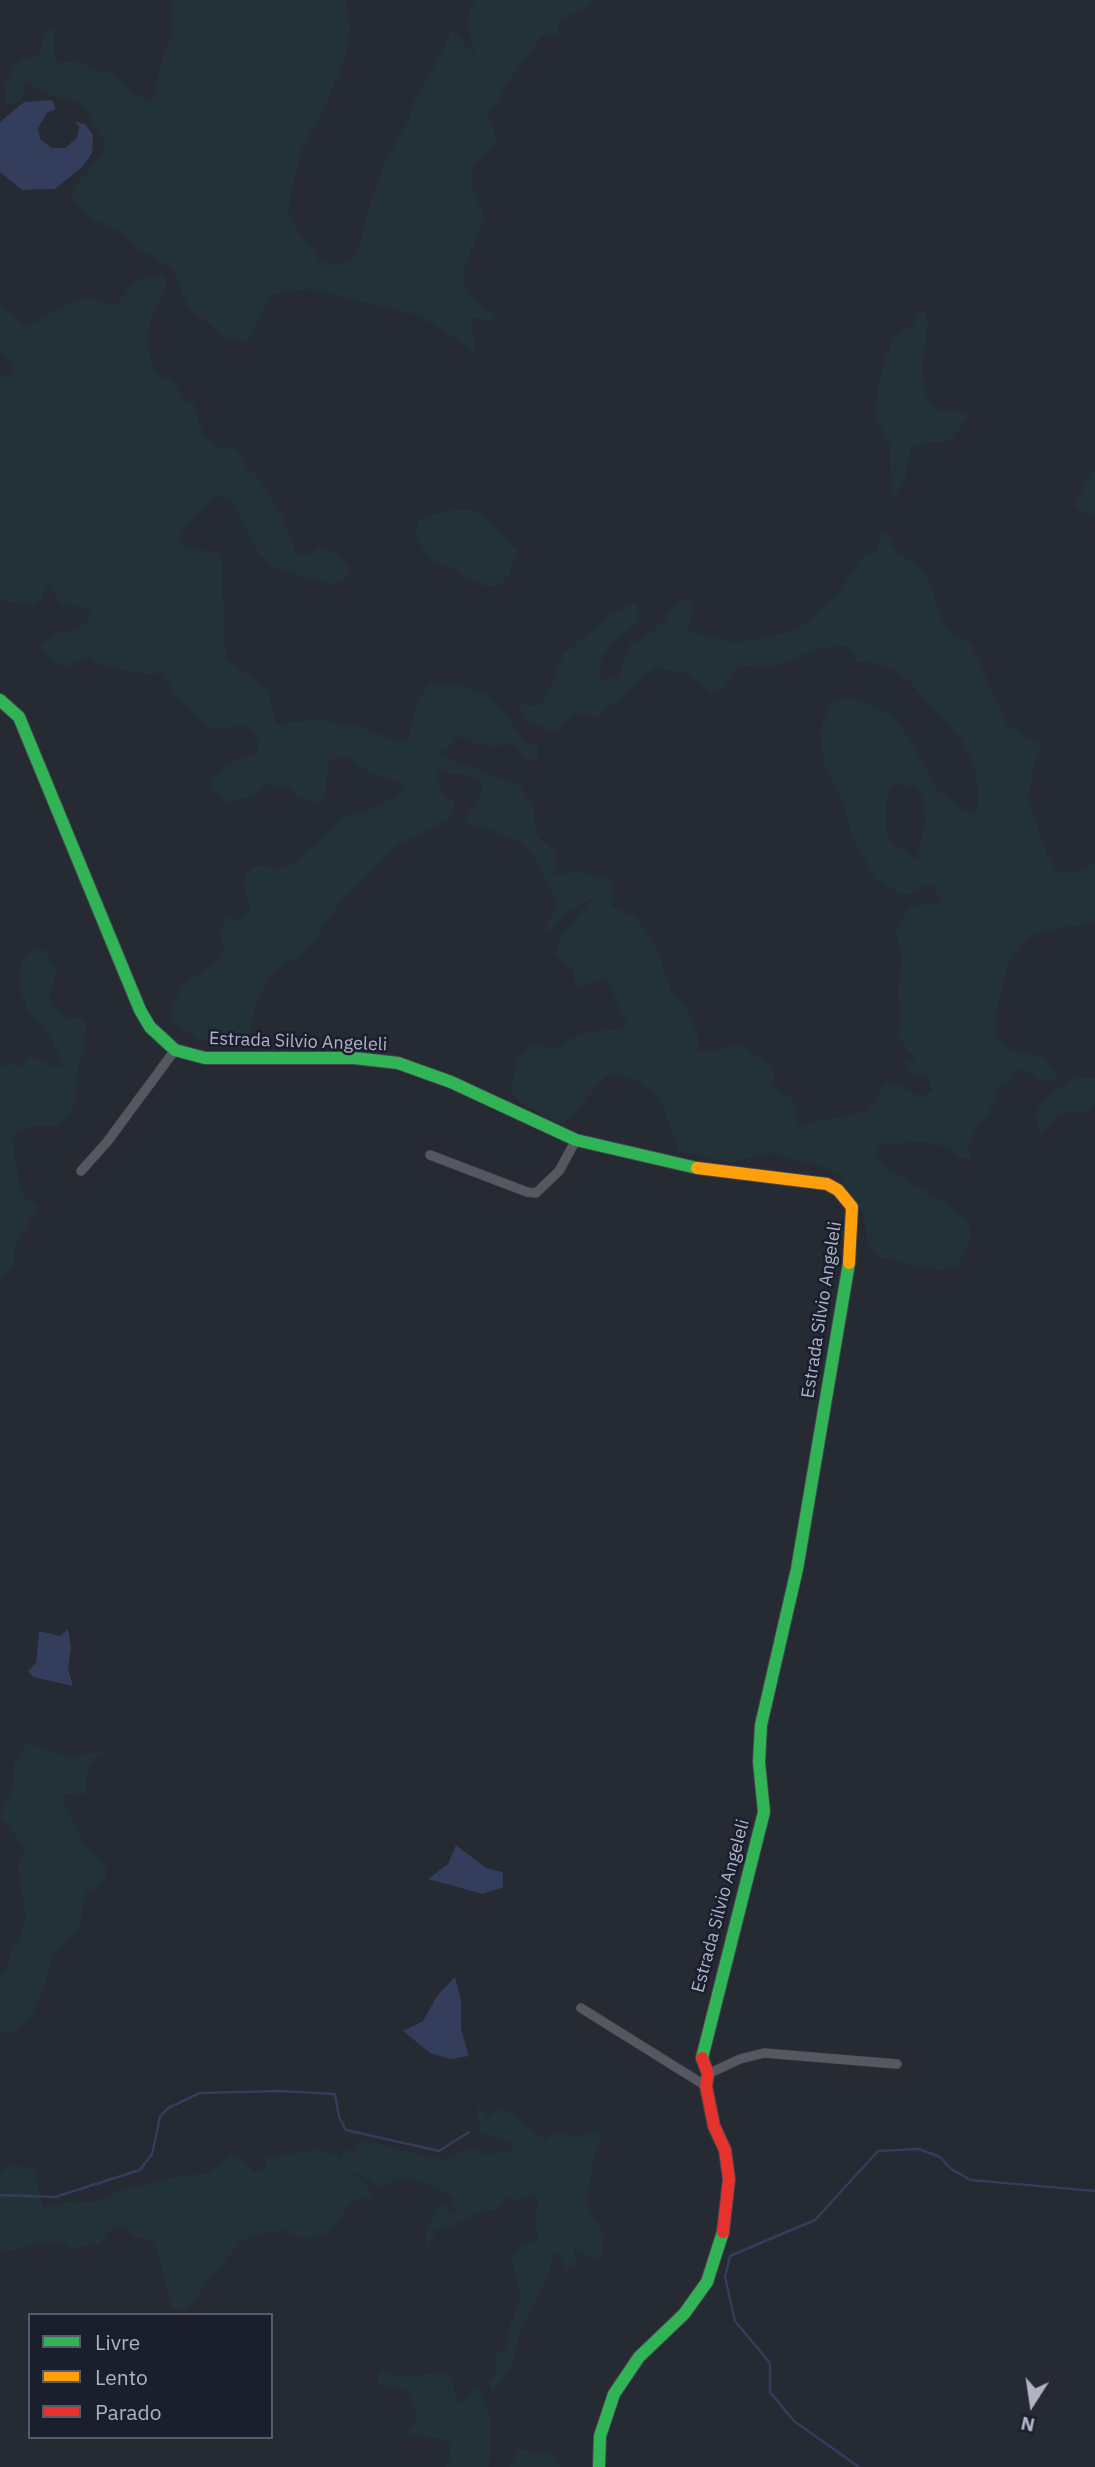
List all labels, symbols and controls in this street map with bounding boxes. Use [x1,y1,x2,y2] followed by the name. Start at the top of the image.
[208,1028,388,1056] street label: Estrada Silvio Angeleli
[797,1220,847,1400] street label: Estrada Silvio Angeleli
[687,1817,755,1995] street label: Estrada Silvio Angeleli
[28,2313,273,2439] legend
[95,2328,140,2356] text: Livre
[95,2363,148,2391] text: Lento
[997,2369,1067,2439] north arrow
[95,2398,162,2426] text: Parado
[1018,2411,1037,2438] text: N

